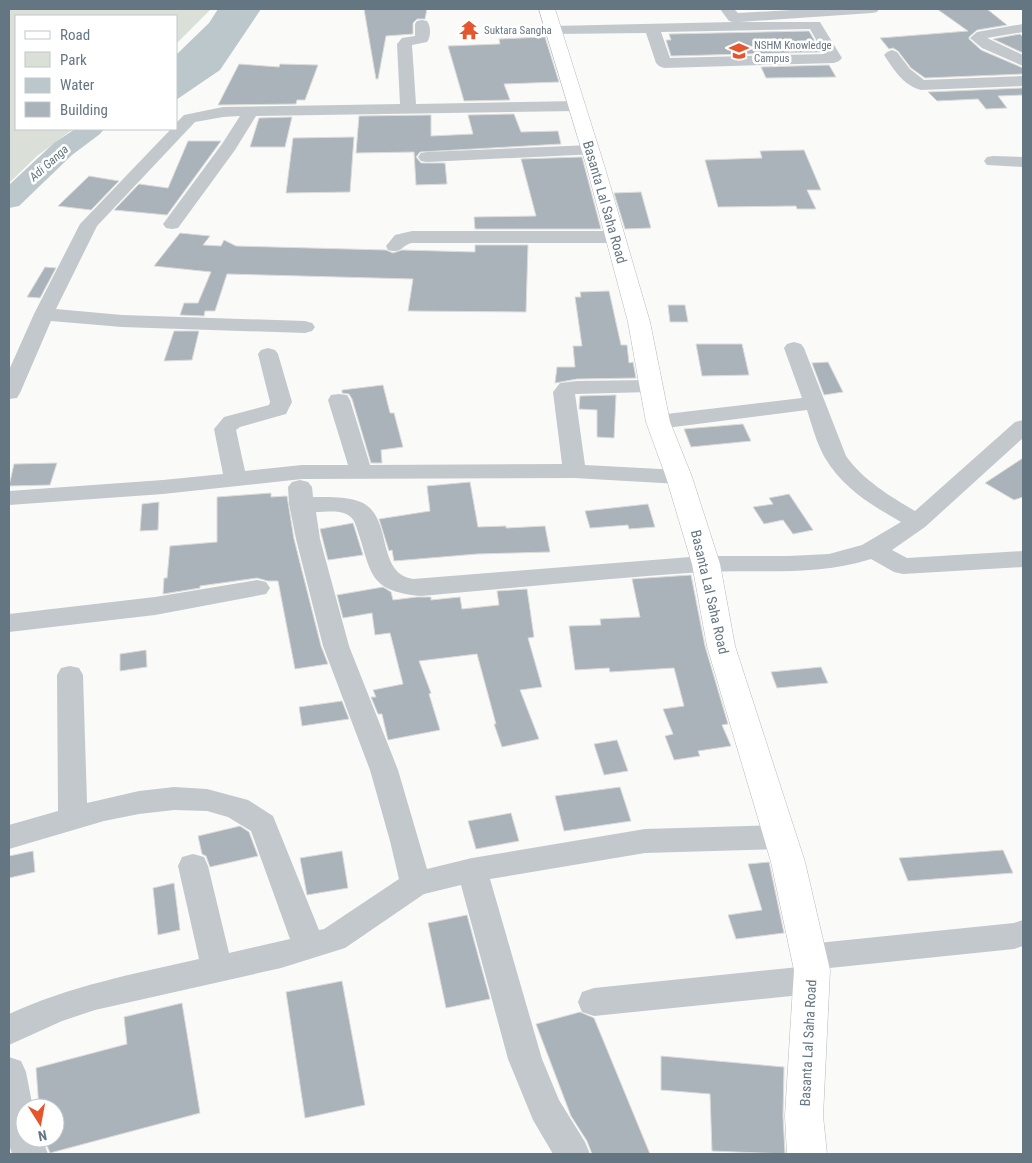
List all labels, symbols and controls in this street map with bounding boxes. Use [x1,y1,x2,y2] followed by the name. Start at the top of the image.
[15,15,178,130] legend
[458,19,480,41] temple icon: Suktara Sangha
[484,24,552,37] place label: Suktara Sangha
[60,26,90,44] text: Road
[754,39,832,65] place label: NSHM Knowledge Campus
[728,40,750,62] school or university icon: NSHM Knowledge Campus
[60,51,87,69] text: Park
[60,76,95,94] text: Water
[60,101,108,119] text: Building
[580,139,630,265] street label: Basanta Lal Saha Road
[26,142,71,185] water label: Adi Ganga
[688,528,732,656] street label: Basanta Lal Saha Road
[797,979,819,1107] street label: Basanta Lal Saha Road
[15,1098,65,1148] north arrow
[37,1127,48,1144] text: N

